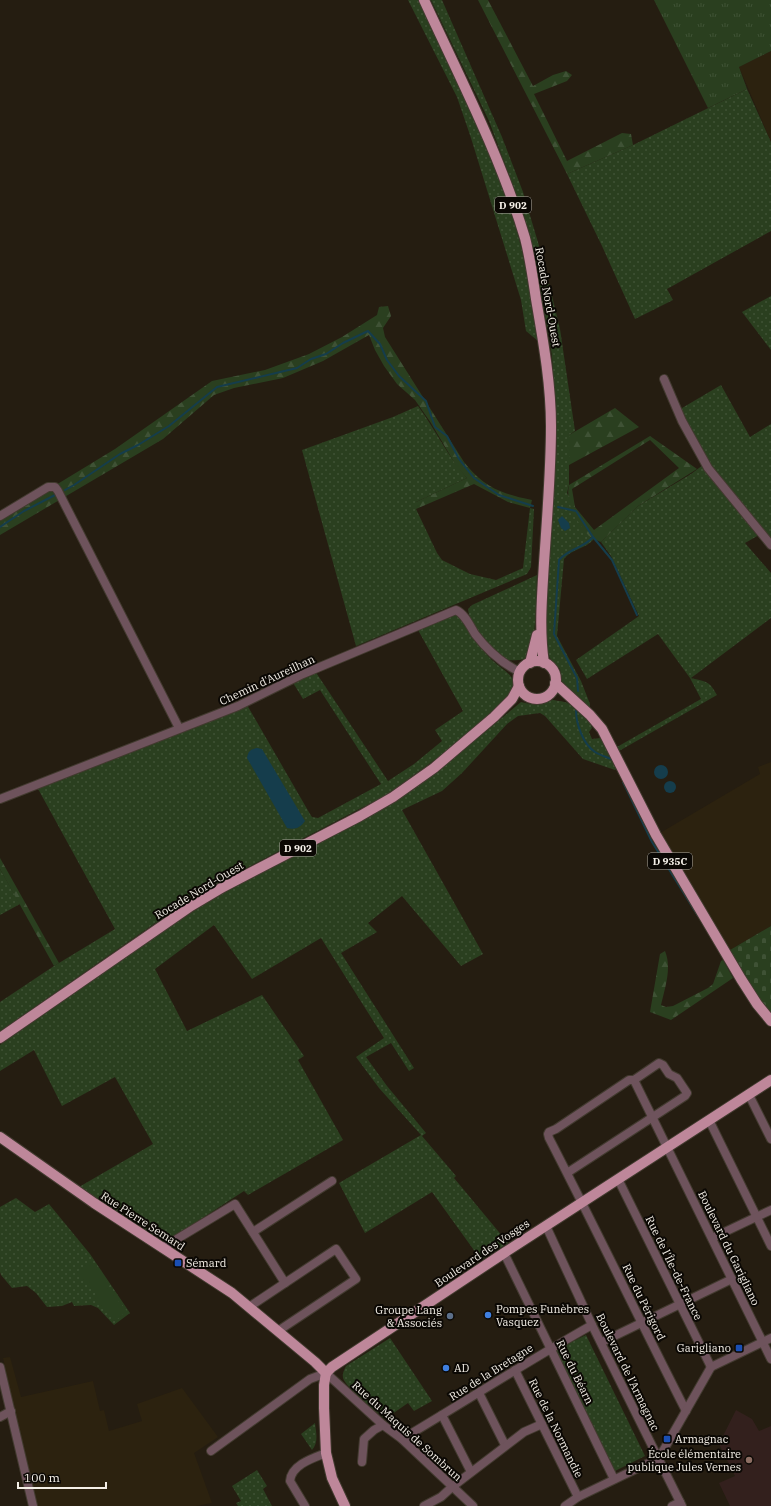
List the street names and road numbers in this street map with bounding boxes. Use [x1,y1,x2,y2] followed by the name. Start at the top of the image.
[495,197,531,213] road number: D 902
[532,246,564,348] street label: Rocade Nord-Ouest
[217,652,317,708] street label: Chemin d'Aureilhan
[280,840,316,856] road number: D 902
[648,853,692,869] road number: D 935C
[152,858,246,922] street label: Rocade Nord-Ouest
[695,1188,763,1308] street label: Boulevard du Garigliano
[98,1189,188,1254] street label: Rue Pierre Semard
[643,1214,705,1323] street label: Rue de l'Île-de-France
[432,1216,532,1290] street label: Boulevard des Vosges
[619,1262,669,1343] street label: Rue du Périgord
[593,1311,663,1433] street label: Boulevard de l'Armagnac
[553,1338,597,1406] street label: Rue du Béarn
[446,1340,536,1404] street label: Rue de la Bretagne
[526,1376,586,1480] street label: Rue de la Normandie
[349,1378,465,1484] street label: Rue du Maquis de Sombrun

